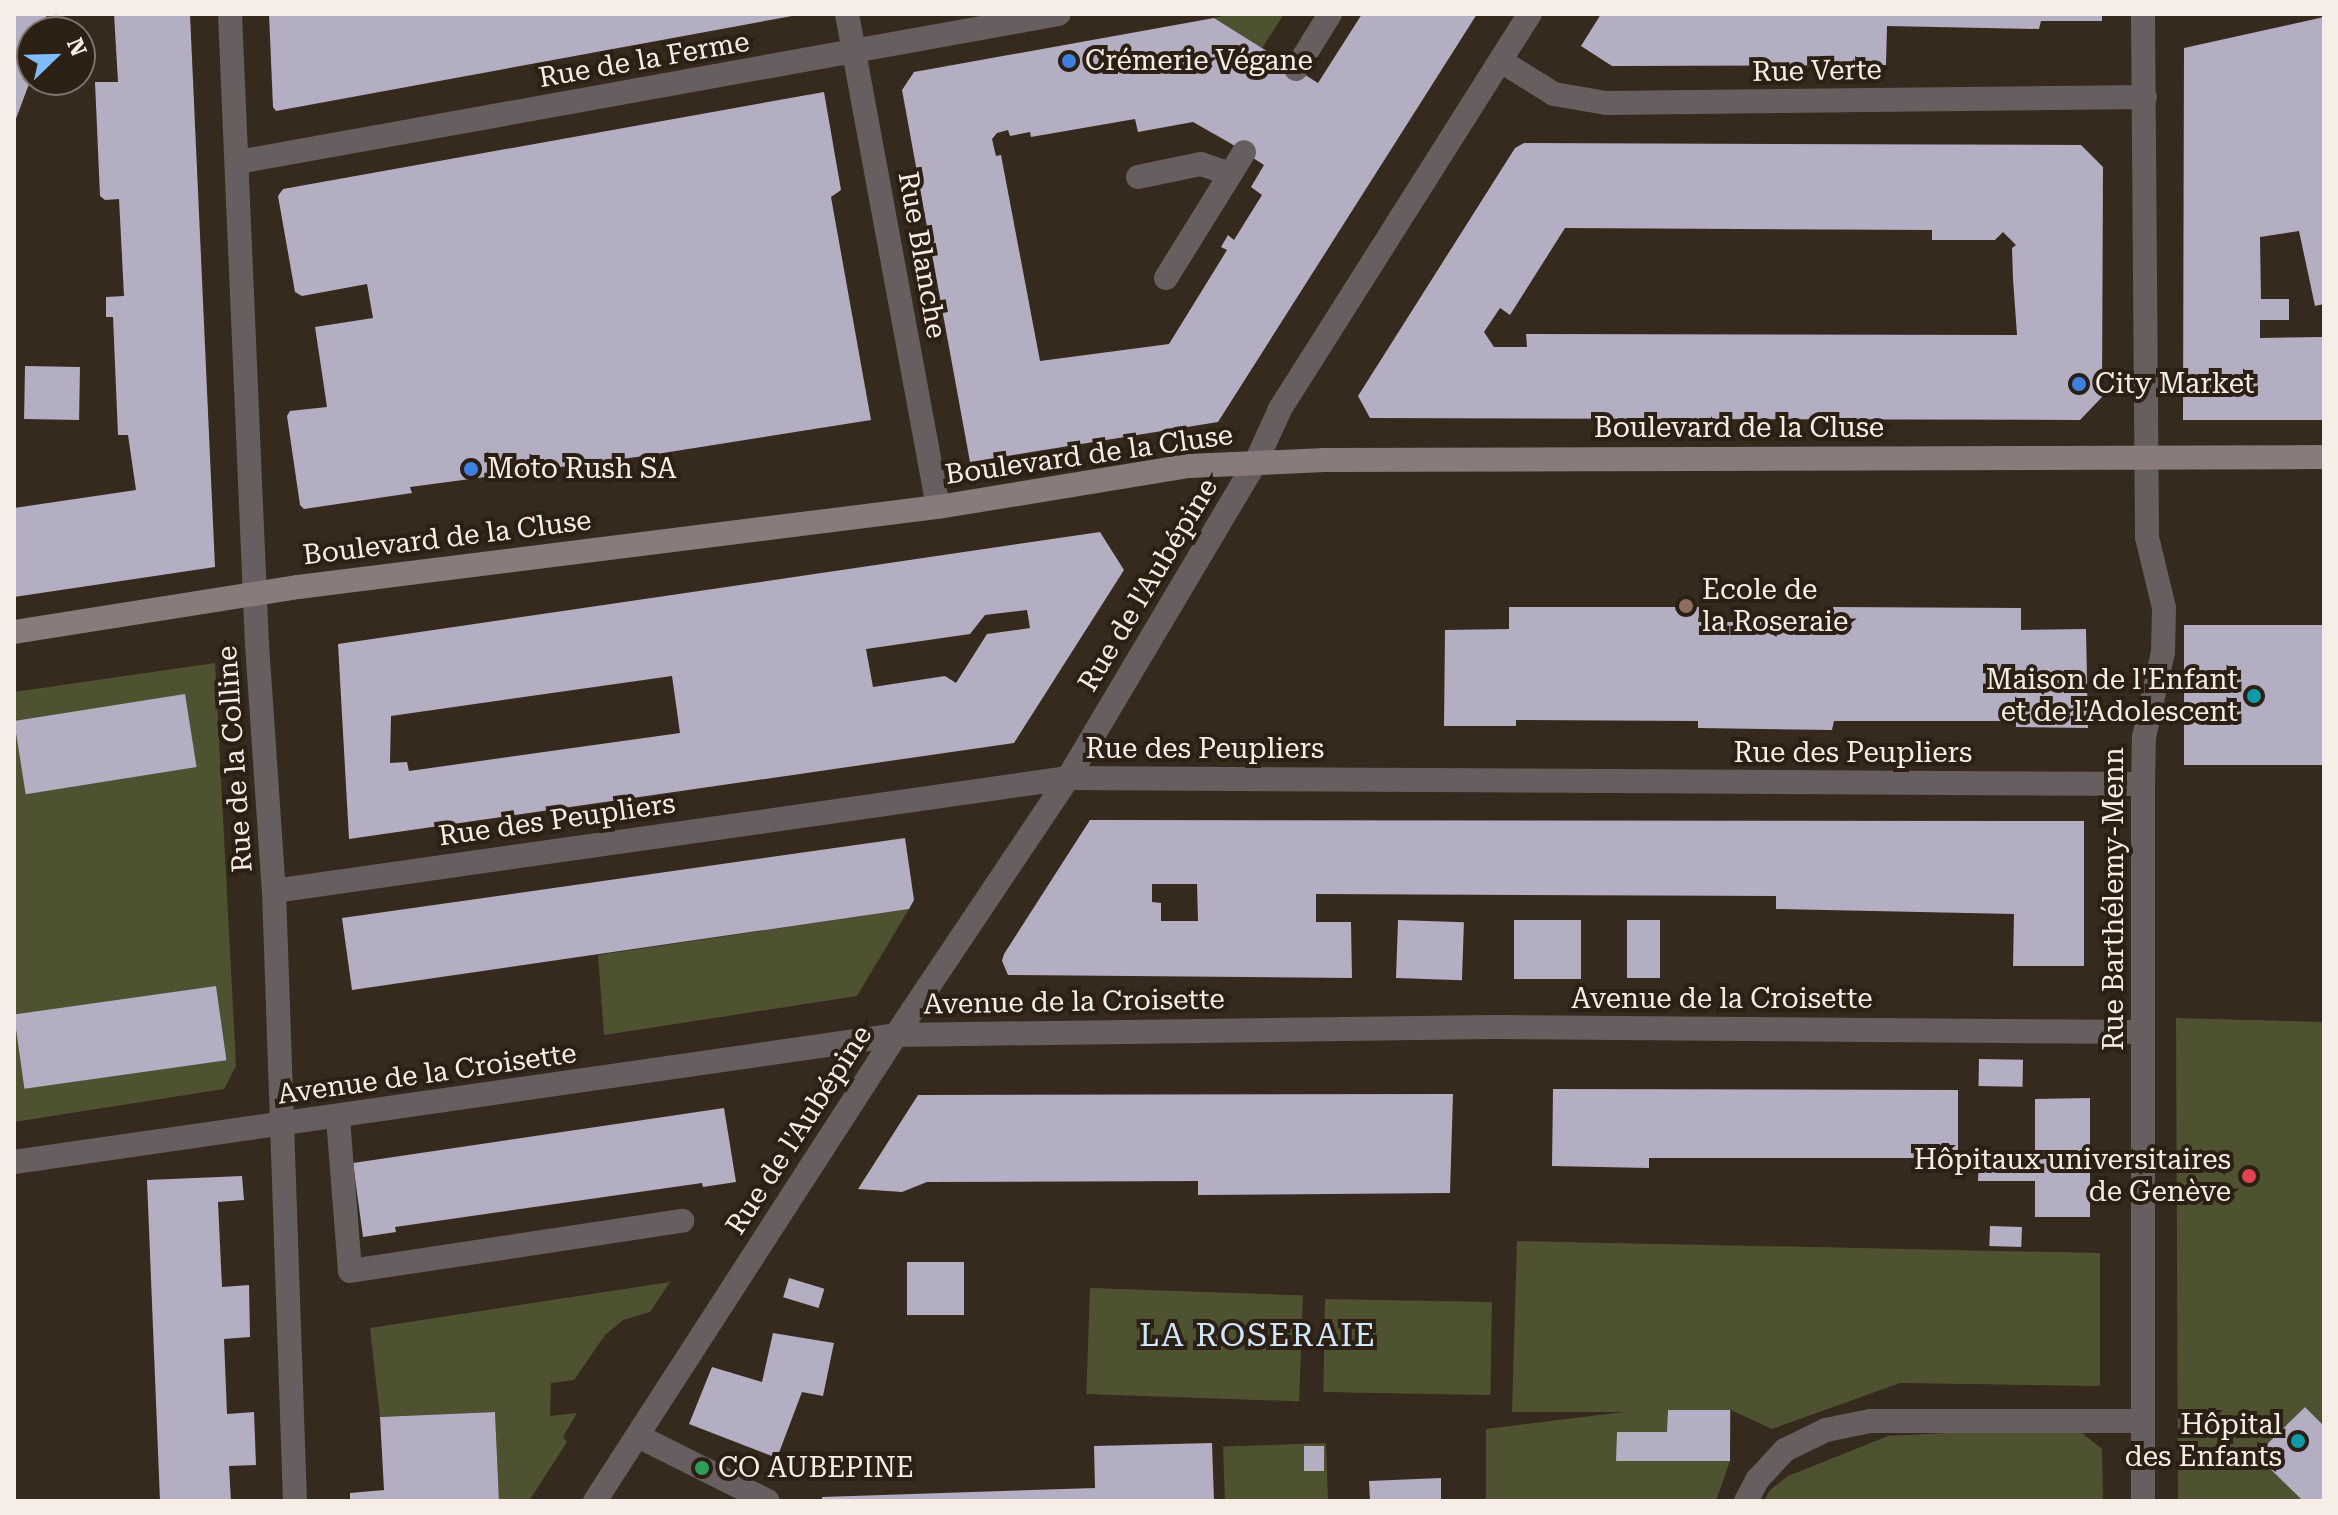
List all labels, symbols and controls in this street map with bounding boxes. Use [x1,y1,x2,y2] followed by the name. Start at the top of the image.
[16,16,96,96] north arrow
[536,25,752,95] street label: Rue de la Ferme
[62,35,92,60] text: N
[1085,44,1313,78] place label: Crémerie Végane
[1060,52,1078,70] marker: Crémerie Végane
[1752,53,1882,89] street label: Rue Verte
[891,169,953,341] street label: Rue Blanche
[2095,367,2254,401] place label: City Market
[2070,375,2088,393] marker: City Market
[1594,411,1884,445] street label: Boulevard de la Cluse
[943,418,1235,492] street label: Boulevard de la Cluse
[487,452,677,486] place label: Moto Rush SA
[462,460,480,478] marker: Moto Rush SA
[1071,472,1225,698] street label: Rue de l'Aubépine
[301,504,593,572] street label: Boulevard de la Cluse
[1702,573,1848,639] place label: Ecole de la Roseraie
[1677,597,1695,615] marker: Ecole de la Roseraie
[210,644,260,874] street label: Rue de la Colline
[1986,663,2238,729] place label: Maison de l'Enfant et de l'Adolescent
[2245,687,2263,705] marker: Maison de l'Enfant et de l'Adolescent
[1086,732,1324,766] street label: Rue des Peupliers
[1734,736,1972,770] street label: Rue des Peupliers
[2097,747,2131,1051] street label: Rue Barthélemy-Menn
[436,787,678,853] street label: Rue des Peupliers
[1571,982,1873,1016] street label: Avenue de la Croisette
[923,983,1225,1021] street label: Avenue de la Croisette
[719,1019,879,1241] street label: Rue de l'Aubépine
[275,1036,579,1112] street label: Avenue de la Croisette
[1914,1143,2231,1209] place label: Hôpitaux universitaires de Genève
[2238,1165,2260,1187] marker: Hôpitaux universitaires de Genève
[1139,1316,1377,1354] district label: LA ROSERAIE
[2125,1408,2282,1474] place label: Hôpital des Enfants
[2289,1432,2307,1450] marker: Hôpital des Enfants
[718,1451,914,1485] place label: CO AUBEPINE
[693,1459,711,1477] marker: CO AUBEPINE

